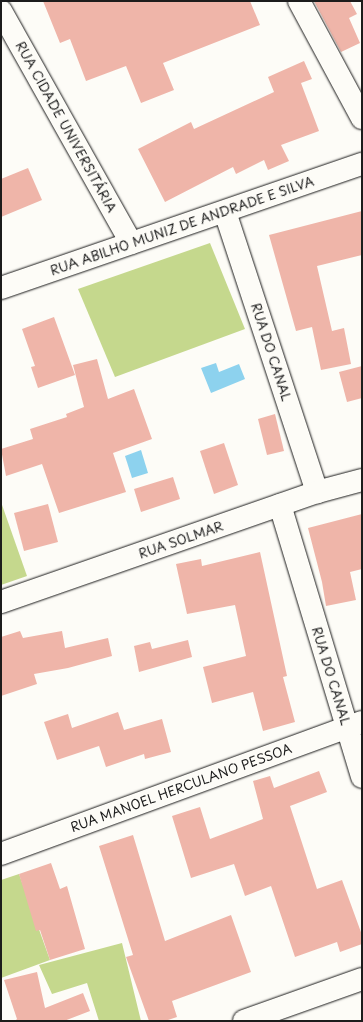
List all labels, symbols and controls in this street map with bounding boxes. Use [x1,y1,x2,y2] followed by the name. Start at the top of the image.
[12,38,120,216] street label: RUA CIDADE UNIVERSITÁRIA
[45,172,319,280] street label: RUA ABILHO MUNIZ DE ANDRADE E SILVA
[247,300,295,404] street label: RUA DO CANAL
[136,518,226,562] street label: RUA SOLMAR
[308,624,354,728] street label: RUA DO CANAL
[67,740,295,836] street label: RUA MANOEL HERCULANO PESSOA

